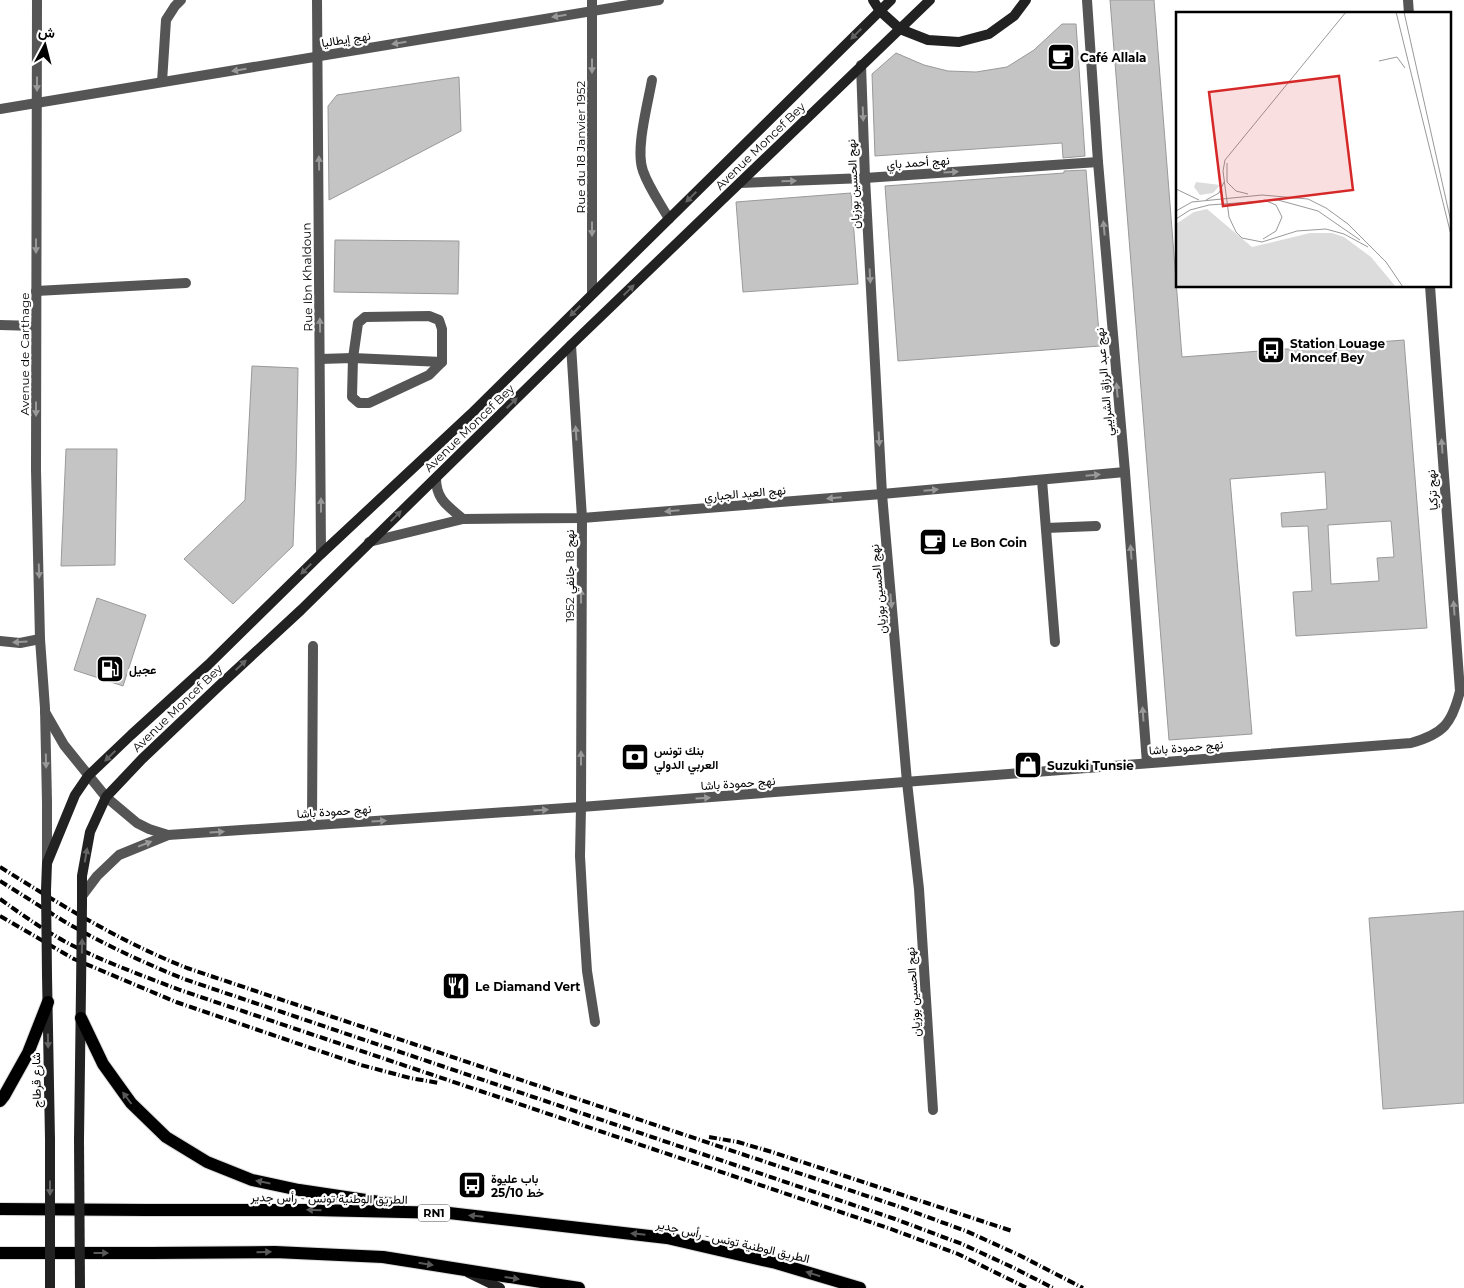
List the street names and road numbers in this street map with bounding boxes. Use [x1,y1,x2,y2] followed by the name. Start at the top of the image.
[320,28,372,52] street label: نهج إيطاليا
[573,80,588,213] street label: Rue du 18 Janvier 1952
[712,99,808,193] street label: Avenue Moncef Bey
[843,139,865,229] street label: نهج الحسين بوزيان
[886,152,950,175] street label: نهج أحمد باي
[299,222,315,332] street label: Rue Ibn Khaldoun
[17,293,32,415] street label: Avenue de Carthage
[1092,327,1119,437] street label: نهج عبد الرزاق الشرايبي
[421,381,517,475] street label: Avenue Moncef Bey
[1423,469,1443,511] street label: نهج تركيا
[703,482,787,507] street label: نهج العيد الجباري
[562,530,580,622] street label: نهج 18 جانفي 1952
[867,543,891,634] street label: نهج الحسين بوزيان
[129,661,225,755] street label: Avenue Moncef Bey
[1148,736,1224,760] street label: نهج حمودة باشا
[700,773,776,795] street label: نهج حمودة باشا
[296,801,372,823] street label: نهج حمودة باشا
[902,946,926,1037] street label: نهج الحسين بوزيان
[28,1052,46,1108] street label: شارع قرطاج
[249,1189,408,1208] street label: الطريق الوطنية تونس - رأس جدير
[418,1204,450,1222] road number: RN1
[654,1216,811,1267] street label: الطريق الوطنية تونس - رأس جدير

